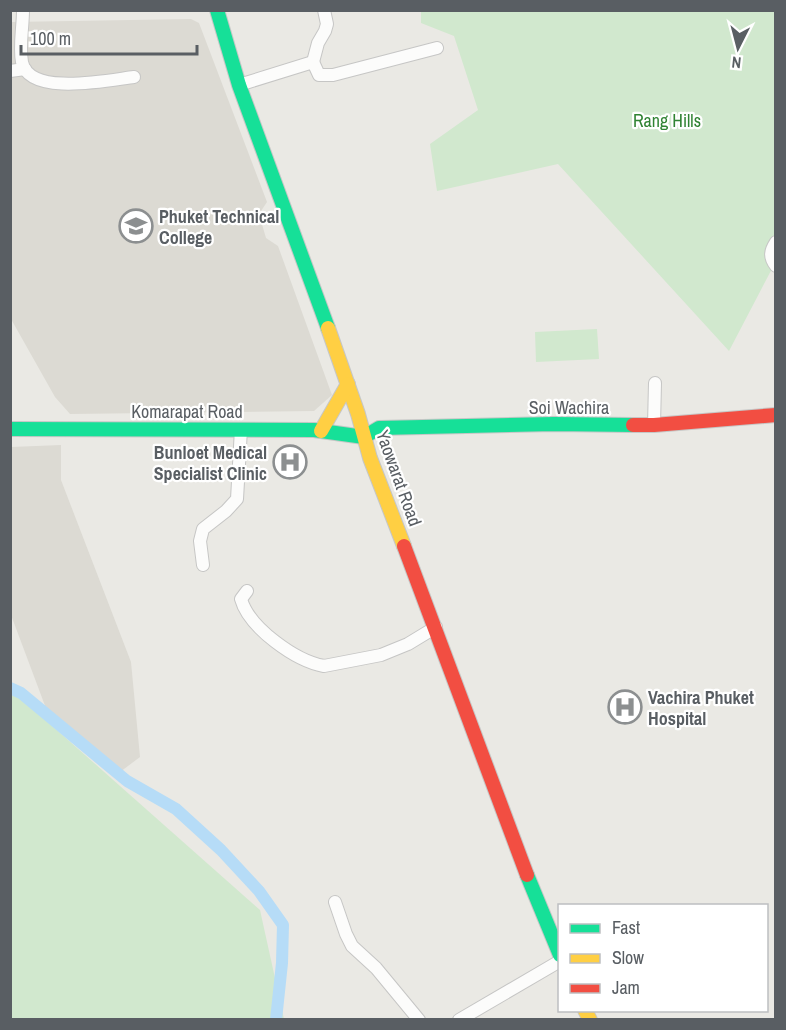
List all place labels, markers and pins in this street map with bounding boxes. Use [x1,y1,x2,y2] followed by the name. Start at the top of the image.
[159,204,279,250] place label: Phuket Technical College
[118,208,154,244] school or university icon: Phuket Technical College
[154,440,267,486] place label: Bunloet Medical Specialist Clinic
[272,444,308,480] hospital icon: Bunloet Medical Specialist Clinic
[648,685,754,731] place label: Vachira Phuket Hospital
[607,689,643,725] hospital icon: Vachira Phuket Hospital

